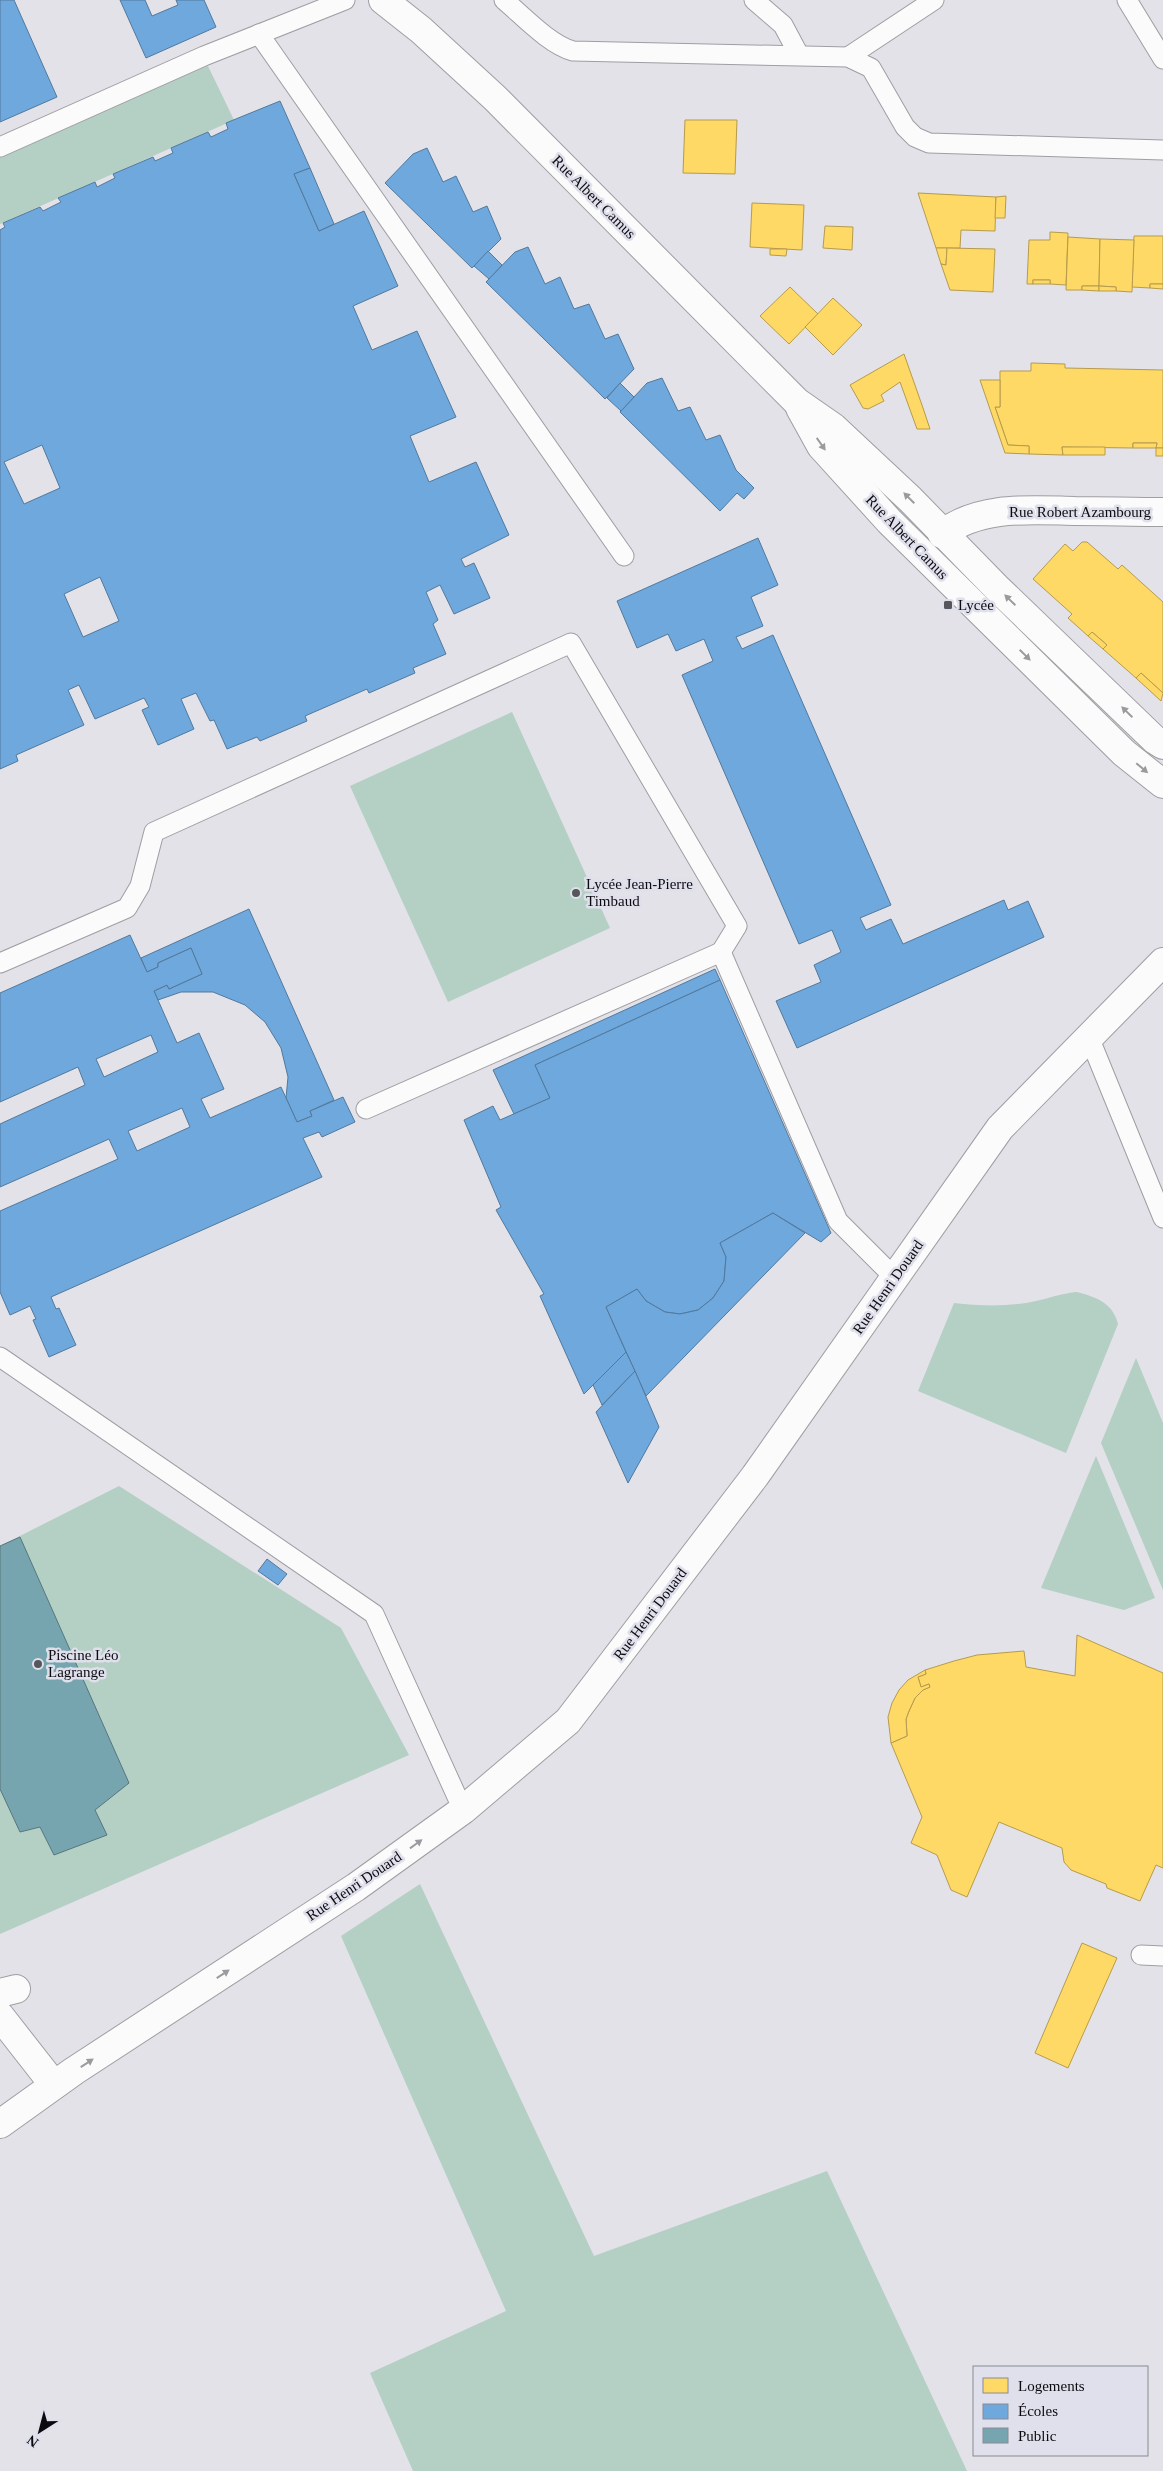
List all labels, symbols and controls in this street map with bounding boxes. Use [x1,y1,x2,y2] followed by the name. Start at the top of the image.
[549,152,639,242] street label: Rue Albert Camus
[816,437,826,451] one-way arrow
[863,492,951,583] street label: Rue Albert Camus
[903,493,915,505] one-way arrow
[1009,504,1152,520] street label: Rue Robert Azambourg
[1004,594,1016,606] one-way arrow
[958,597,994,613] place label: Lycée
[942,599,954,611] marker: Lycée
[1019,649,1031,661] one-way arrow
[1121,707,1133,719] one-way arrow
[1135,762,1148,773] one-way arrow
[586,876,693,909] place label: Lycée Jean-Pierre Timbaud
[570,887,582,899] marker: Lycée Jean-Pierre Timbaud
[850,1237,927,1337] street label: Rue Henri Douard
[610,1565,690,1663] street label: Rue Henri Douard
[48,1647,118,1680] place label: Piscine Léo Lagrange
[32,1658,44,1670] marker: Piscine Léo Lagrange
[409,1839,423,1849] one-way arrow
[304,1848,405,1924] street label: Rue Henri Douard
[216,1969,230,1979] one-way arrow
[80,2058,94,2068] one-way arrow
[973,2366,1148,2456] legend
[1018,2378,1085,2394] text: Logements
[1018,2403,1058,2419] text: Écoles
[15,2406,65,2456] north arrow
[1018,2428,1057,2444] text: Public
[24,2432,41,2450] text: N

